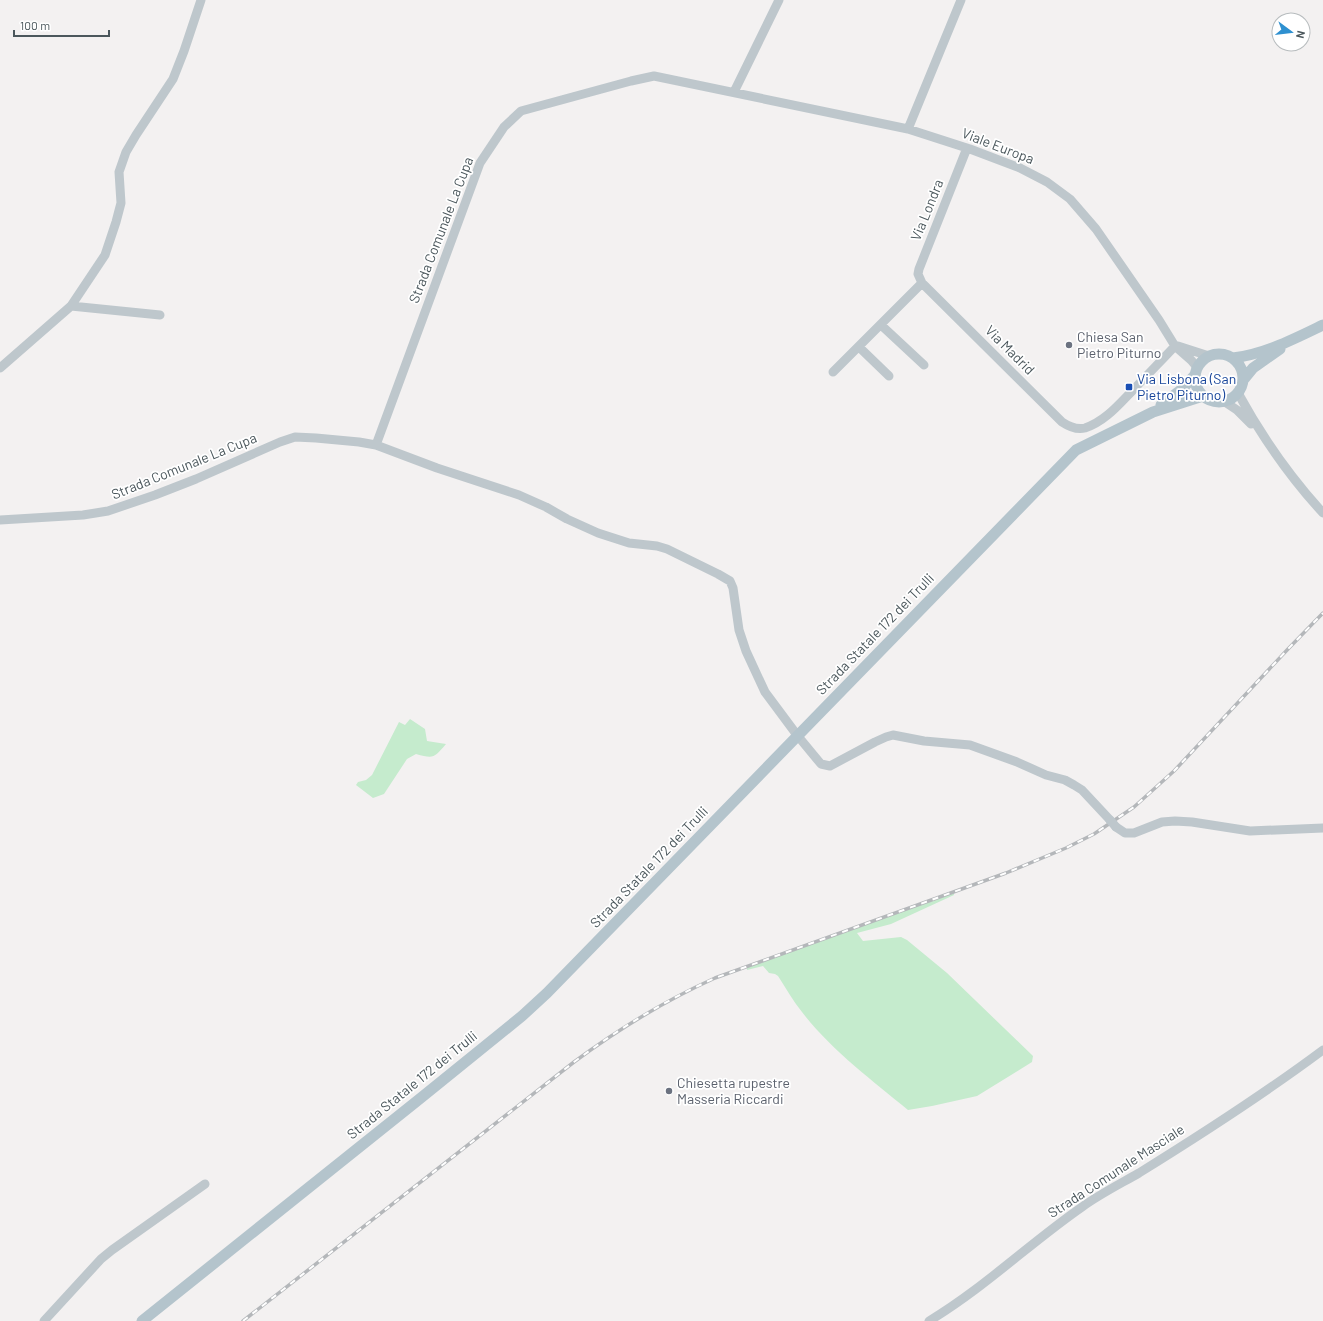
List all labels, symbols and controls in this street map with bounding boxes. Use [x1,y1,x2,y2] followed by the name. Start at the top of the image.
[14,12,109,38] scale bar
[1271,12,1311,52] north arrow
[20,18,50,32] text: 100 m
[1294,29,1308,40] text: N
[960,124,1037,167] street label: Viale Europa
[405,154,476,305] street label: Strada Comunale La Cupa
[907,177,947,243] street label: Via Londra
[982,321,1039,378] street label: Via Madrid
[1077,328,1161,361] place label: Chiesa San Pietro Piturno
[1064,340,1074,350] marker: Chiesa San Pietro Piturno
[1137,370,1236,403] place label: Via Lisbona (San Pietro Piturno)
[1124,382,1134,392] marker: Via Lisbona (San Pietro Piturno)
[109,429,259,502] street label: Strada Comunale La Cupa
[812,569,937,698] street label: Strada Statale 172 dei Trulli
[586,802,711,931] street label: Strada Statale 172 dei Trulli
[343,1027,480,1142] street label: Strada Statale 172 dei Trulli
[677,1074,790,1107] place label: Chiesetta rupestre Masseria Riccardi
[664,1086,674,1096] marker: Chiesetta rupestre Masseria Riccardi
[1044,1120,1187,1221] street label: Strada Comunale Masciale

